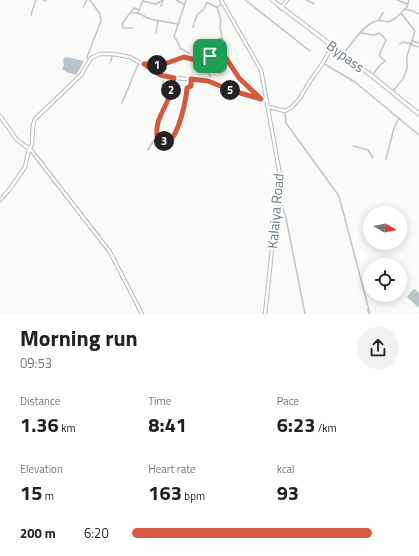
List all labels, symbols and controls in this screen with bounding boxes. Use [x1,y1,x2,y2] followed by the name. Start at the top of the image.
[323,35,369,77] street label: Bypass
[193,39,227,73] pin
[199,45,221,67] icon: arrive
[147,55,167,75] pin: 1
[154,57,160,73] text: 1
[161,80,181,100] pin: 2
[220,80,240,100] pin: 5
[168,82,174,98] text: 2
[227,82,233,98] text: 5
[154,131,174,151] pin: 3
[161,133,167,149] text: 3
[261,173,289,249] street label: Kalaiya Road
[363,206,407,250] north arrow
[363,206,407,302] map controls
[363,258,407,302] button: locate
[20,321,138,355] text: Morning run
[357,327,399,369] button: share
[20,353,52,373] text: 09:53
[20,393,60,409] text: Distance
[148,393,171,409] text: Time
[277,393,299,409] text: Pace
[20,409,59,440] text: 1.36
[148,409,187,440] text: 8:41
[277,409,315,440] text: 6:23
[59,420,76,436] text: km
[315,420,337,436] text: /km
[20,461,63,477] text: Elevation
[148,461,196,477] text: Heart rate
[277,461,295,477] text: kcal
[20,477,42,508] text: 15
[148,477,182,508] text: 163
[277,477,299,508] text: 93
[42,488,54,504] text: m
[182,488,205,504] text: bpm
[20,523,56,543] text: 200 m
[84,523,109,543] text: 6:20

